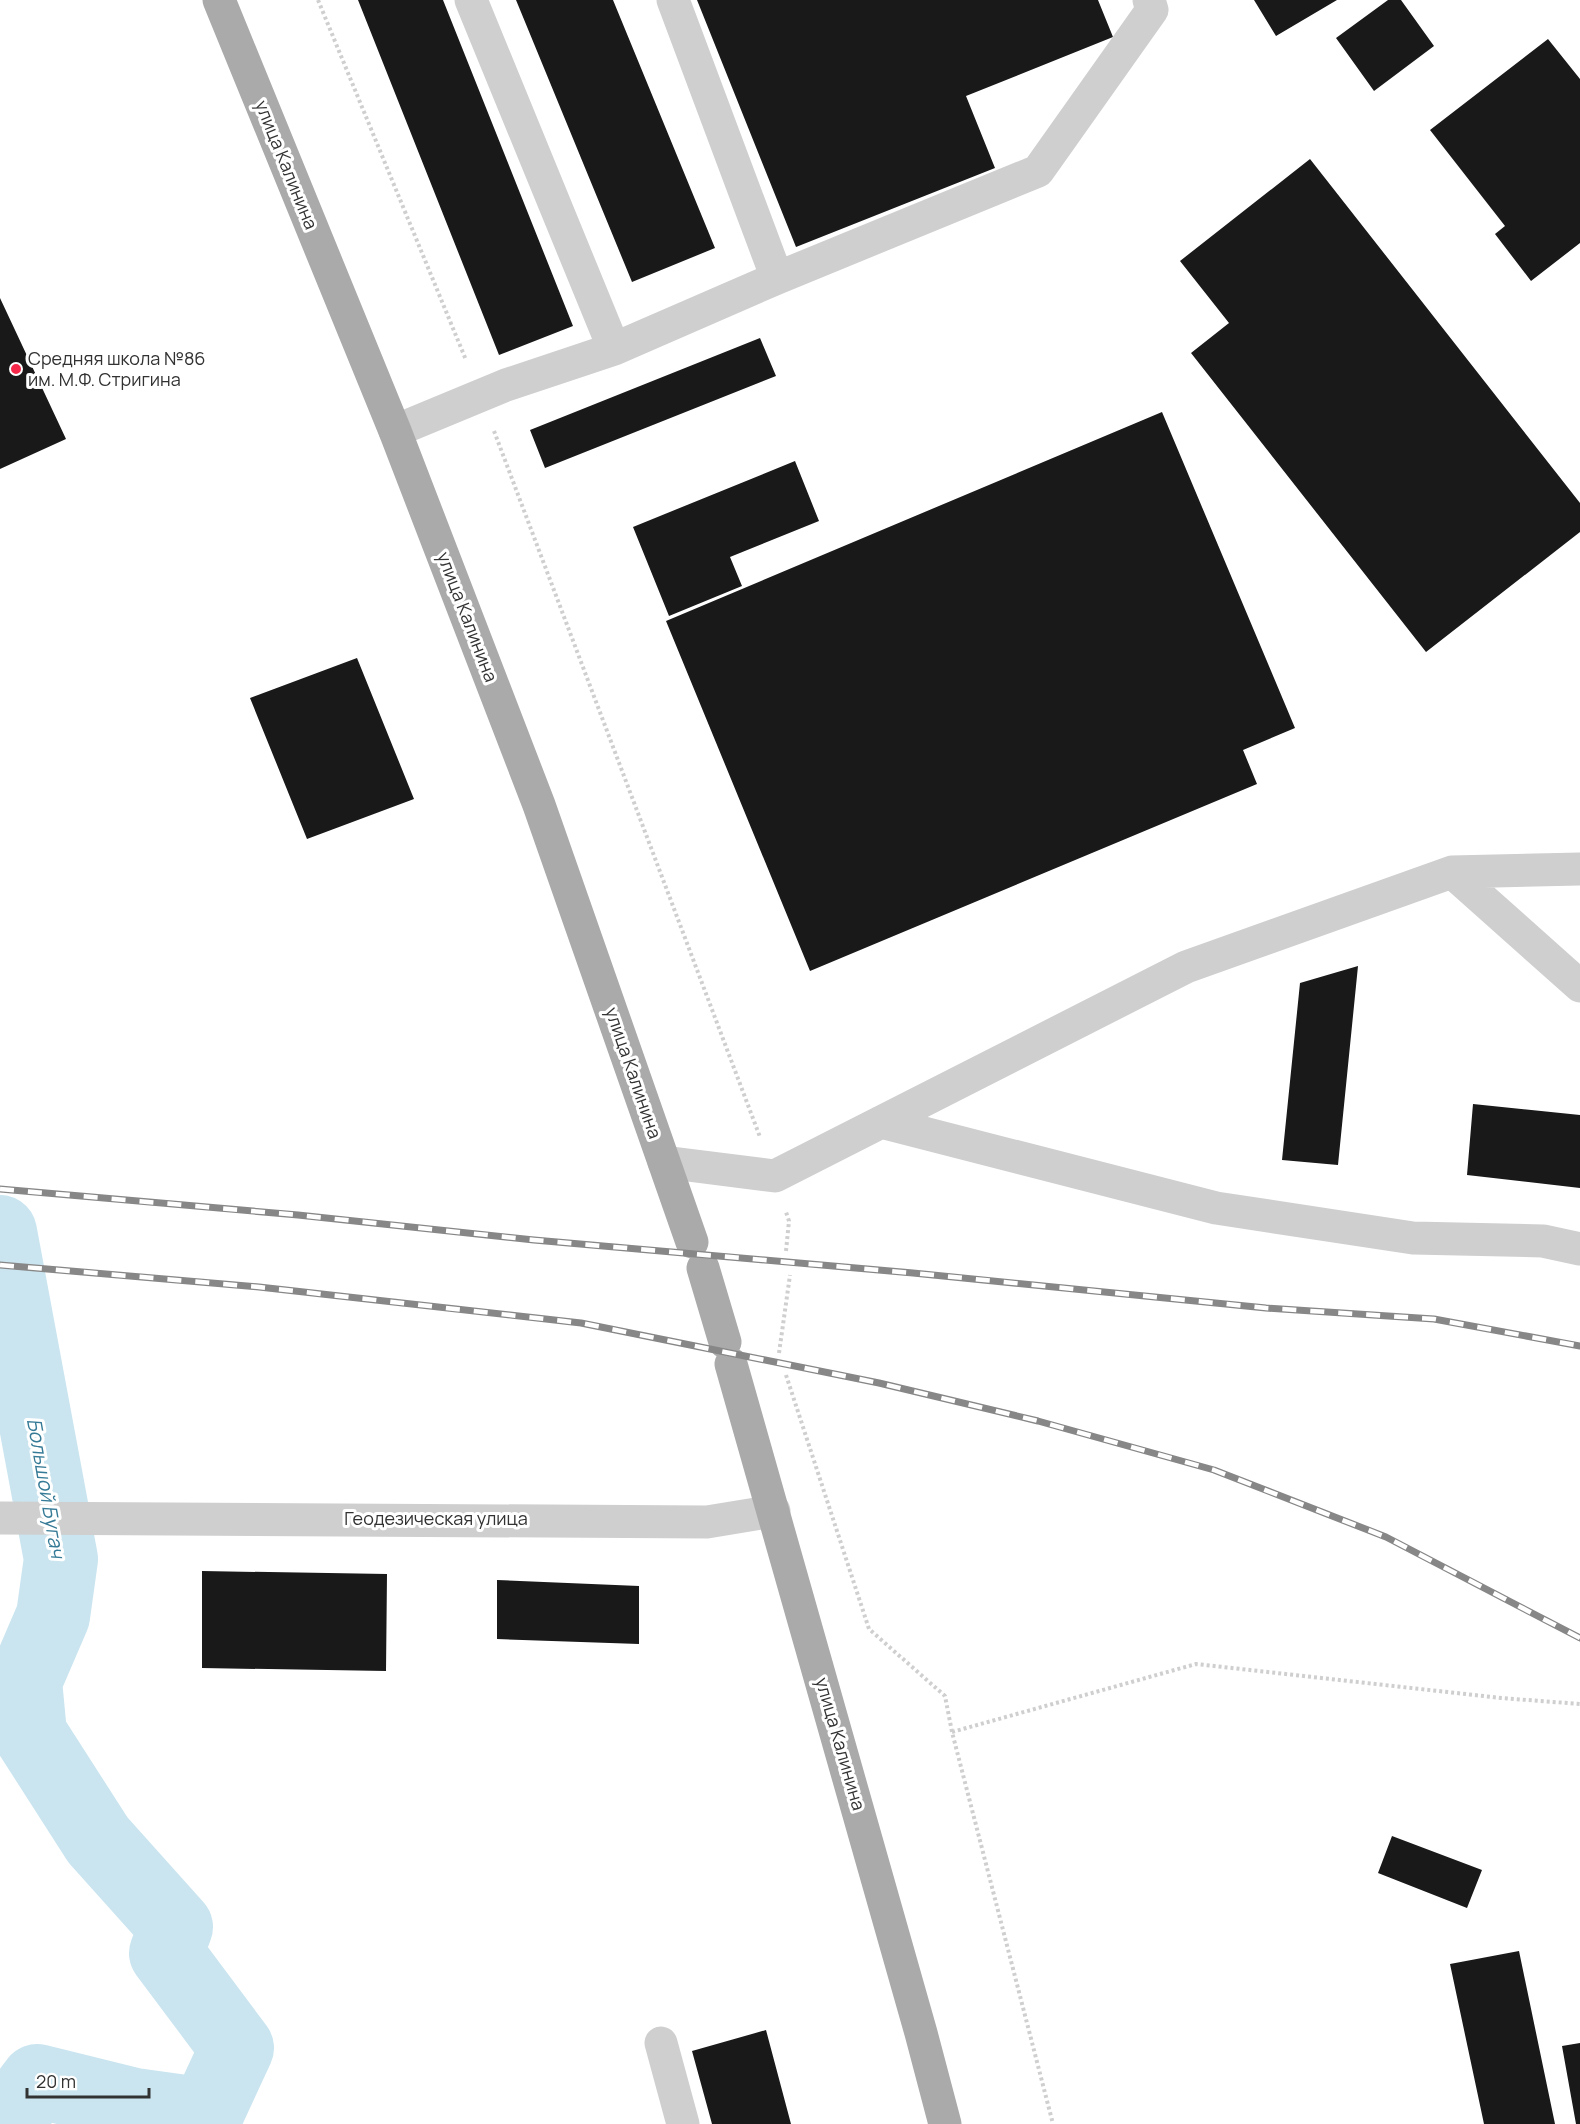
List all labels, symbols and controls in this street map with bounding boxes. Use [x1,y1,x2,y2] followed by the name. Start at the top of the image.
[250,96,324,233] street label: улица Калинина
[28,346,206,391] place label: Средняя школа №86 им. М.Ф. Стригина
[9,362,23,376] marker: Средняя школа №86 им. М.Ф. Стригина
[432,548,504,685] street label: улица Калинина
[600,1004,668,1141] street label: улица Калинина
[21,1416,72,1562] water label: Большой Бугач
[344,1506,528,1530] street label: Геодезическая улица
[811,1674,871,1813] street label: улица Калинина
[27,2061,148,2099] scale bar
[36,2069,76,2093] text: 20 m

